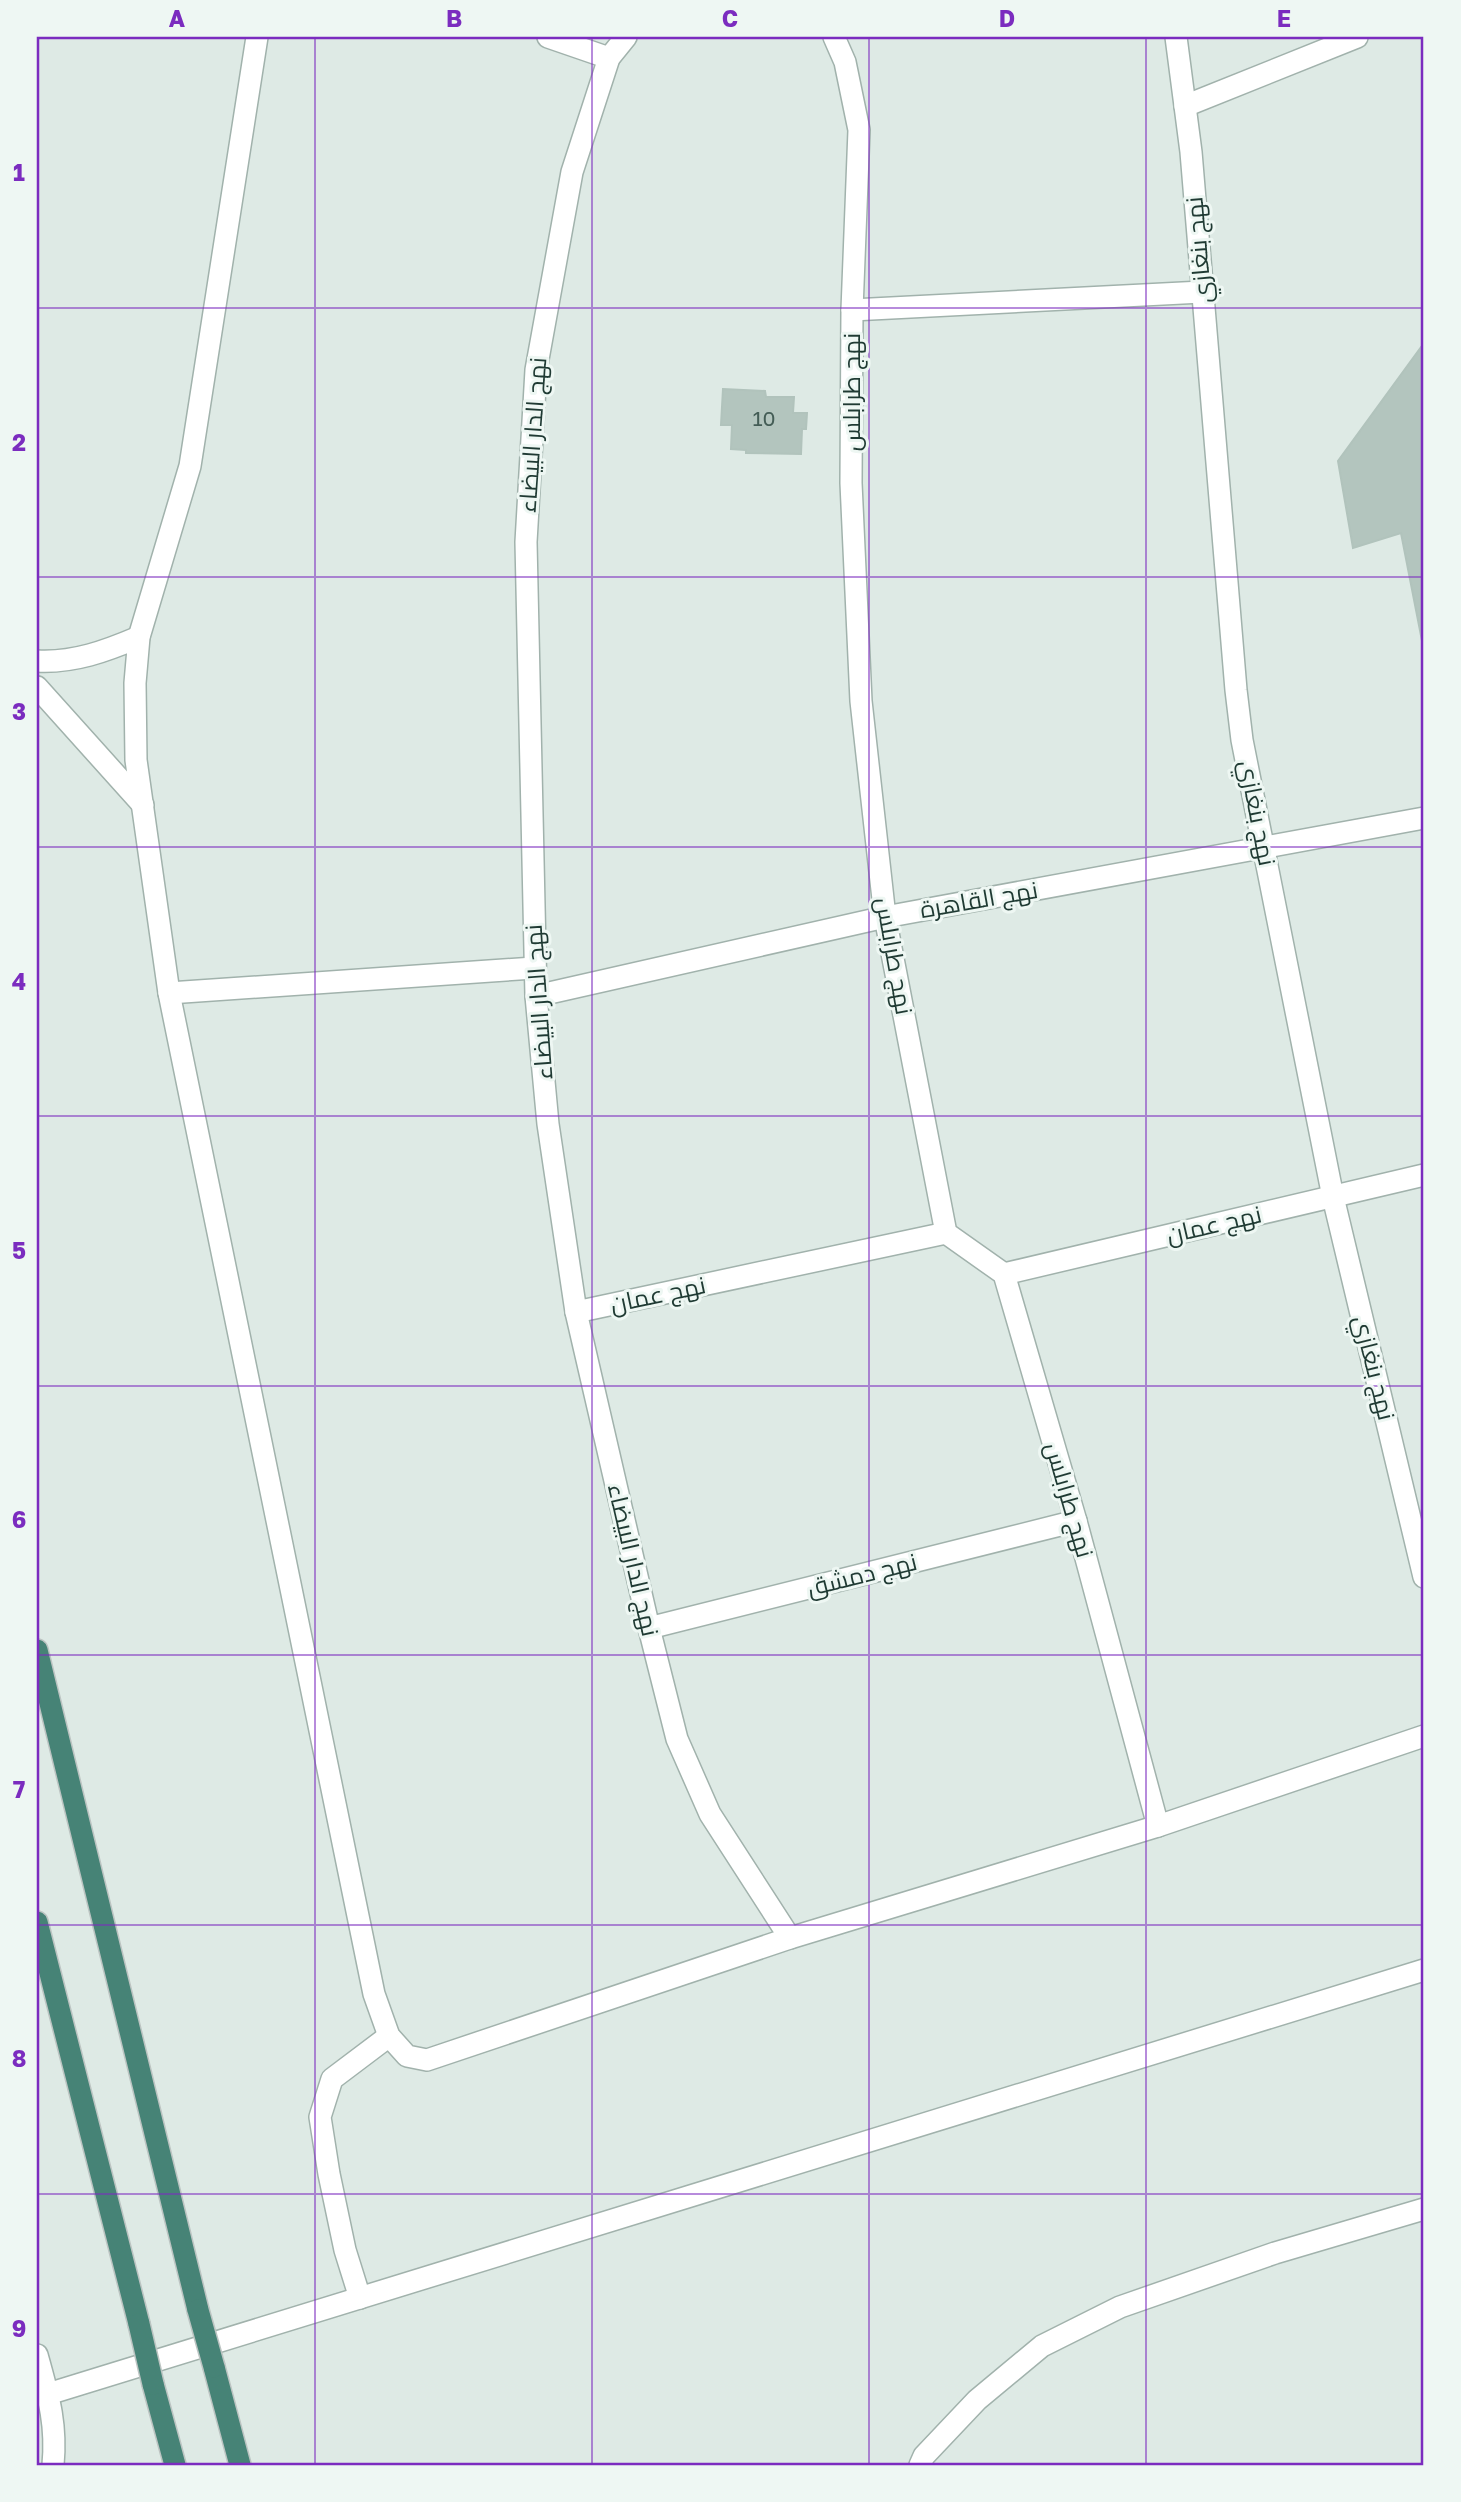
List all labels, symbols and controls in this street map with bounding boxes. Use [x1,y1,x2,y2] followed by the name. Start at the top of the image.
[169,4,186,32] text: A
[446,4,462,32] text: B
[722,4,738,32] text: C
[999,4,1015,32] text: D
[1277,4,1291,32] text: E
[13,158,25,186] text: 1
[1178,195,1222,305] street label: نهج بنغازي
[836,333,868,451] street label: نهج طرابلس
[512,356,554,514] street label: نهج الدار البيضاء
[752,405,776,431] house number: 10
[12,428,26,456] text: 2
[12,697,26,725] text: 3
[1229,757,1283,869] street label: نهج بنغازي
[918,874,1040,926] street label: نهج القاهرة
[868,895,920,1017] street label: نهج طرابلس
[518,923,560,1081] street label: نهج الدار البيضاء
[12,967,26,995] text: 4
[1163,1199,1265,1251] street label: نهج عمان
[12,1236,26,1264] text: 5
[607,1269,709,1321] street label: نهج عمان
[1344,1312,1402,1424] street label: نهج بنغازي
[1037,1439,1101,1561] street label: نهج طرابلس
[600,1481,666,1639] street label: نهج الدار البيضاء
[12,1505,26,1533] text: 6
[804,1546,920,1604] street label: نهج دمشق
[13,1775,25,1803] text: 7
[12,2044,26,2072] text: 8
[12,2314,26,2342] text: 9

